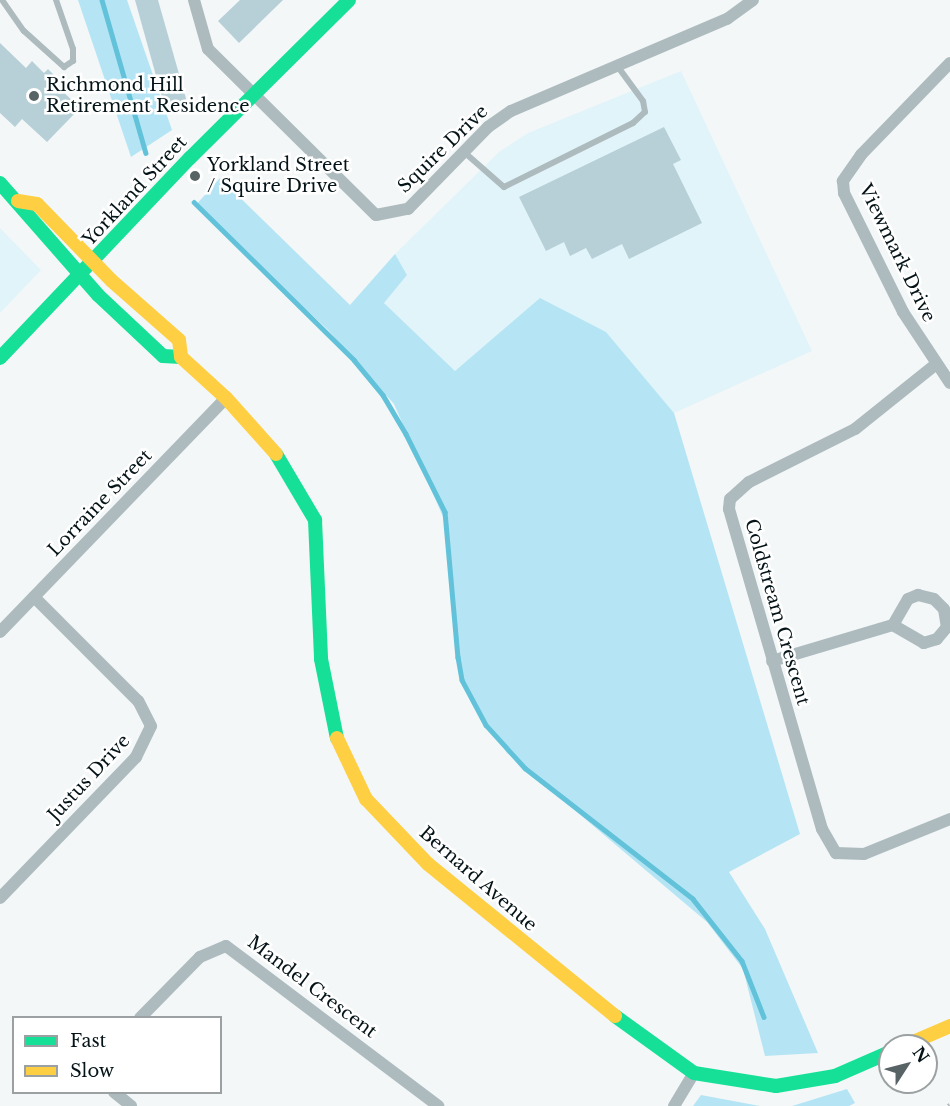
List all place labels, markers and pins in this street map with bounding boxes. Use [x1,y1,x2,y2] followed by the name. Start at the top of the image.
[46,75,250,118] place label: Richmond Hill Retirement Residence
[27,89,41,103] marker: Richmond Hill Retirement Residence
[207,155,350,198] place label: Yorkland Street / Squire Drive
[188,169,202,183] marker: Yorkland Street / Squire Drive

